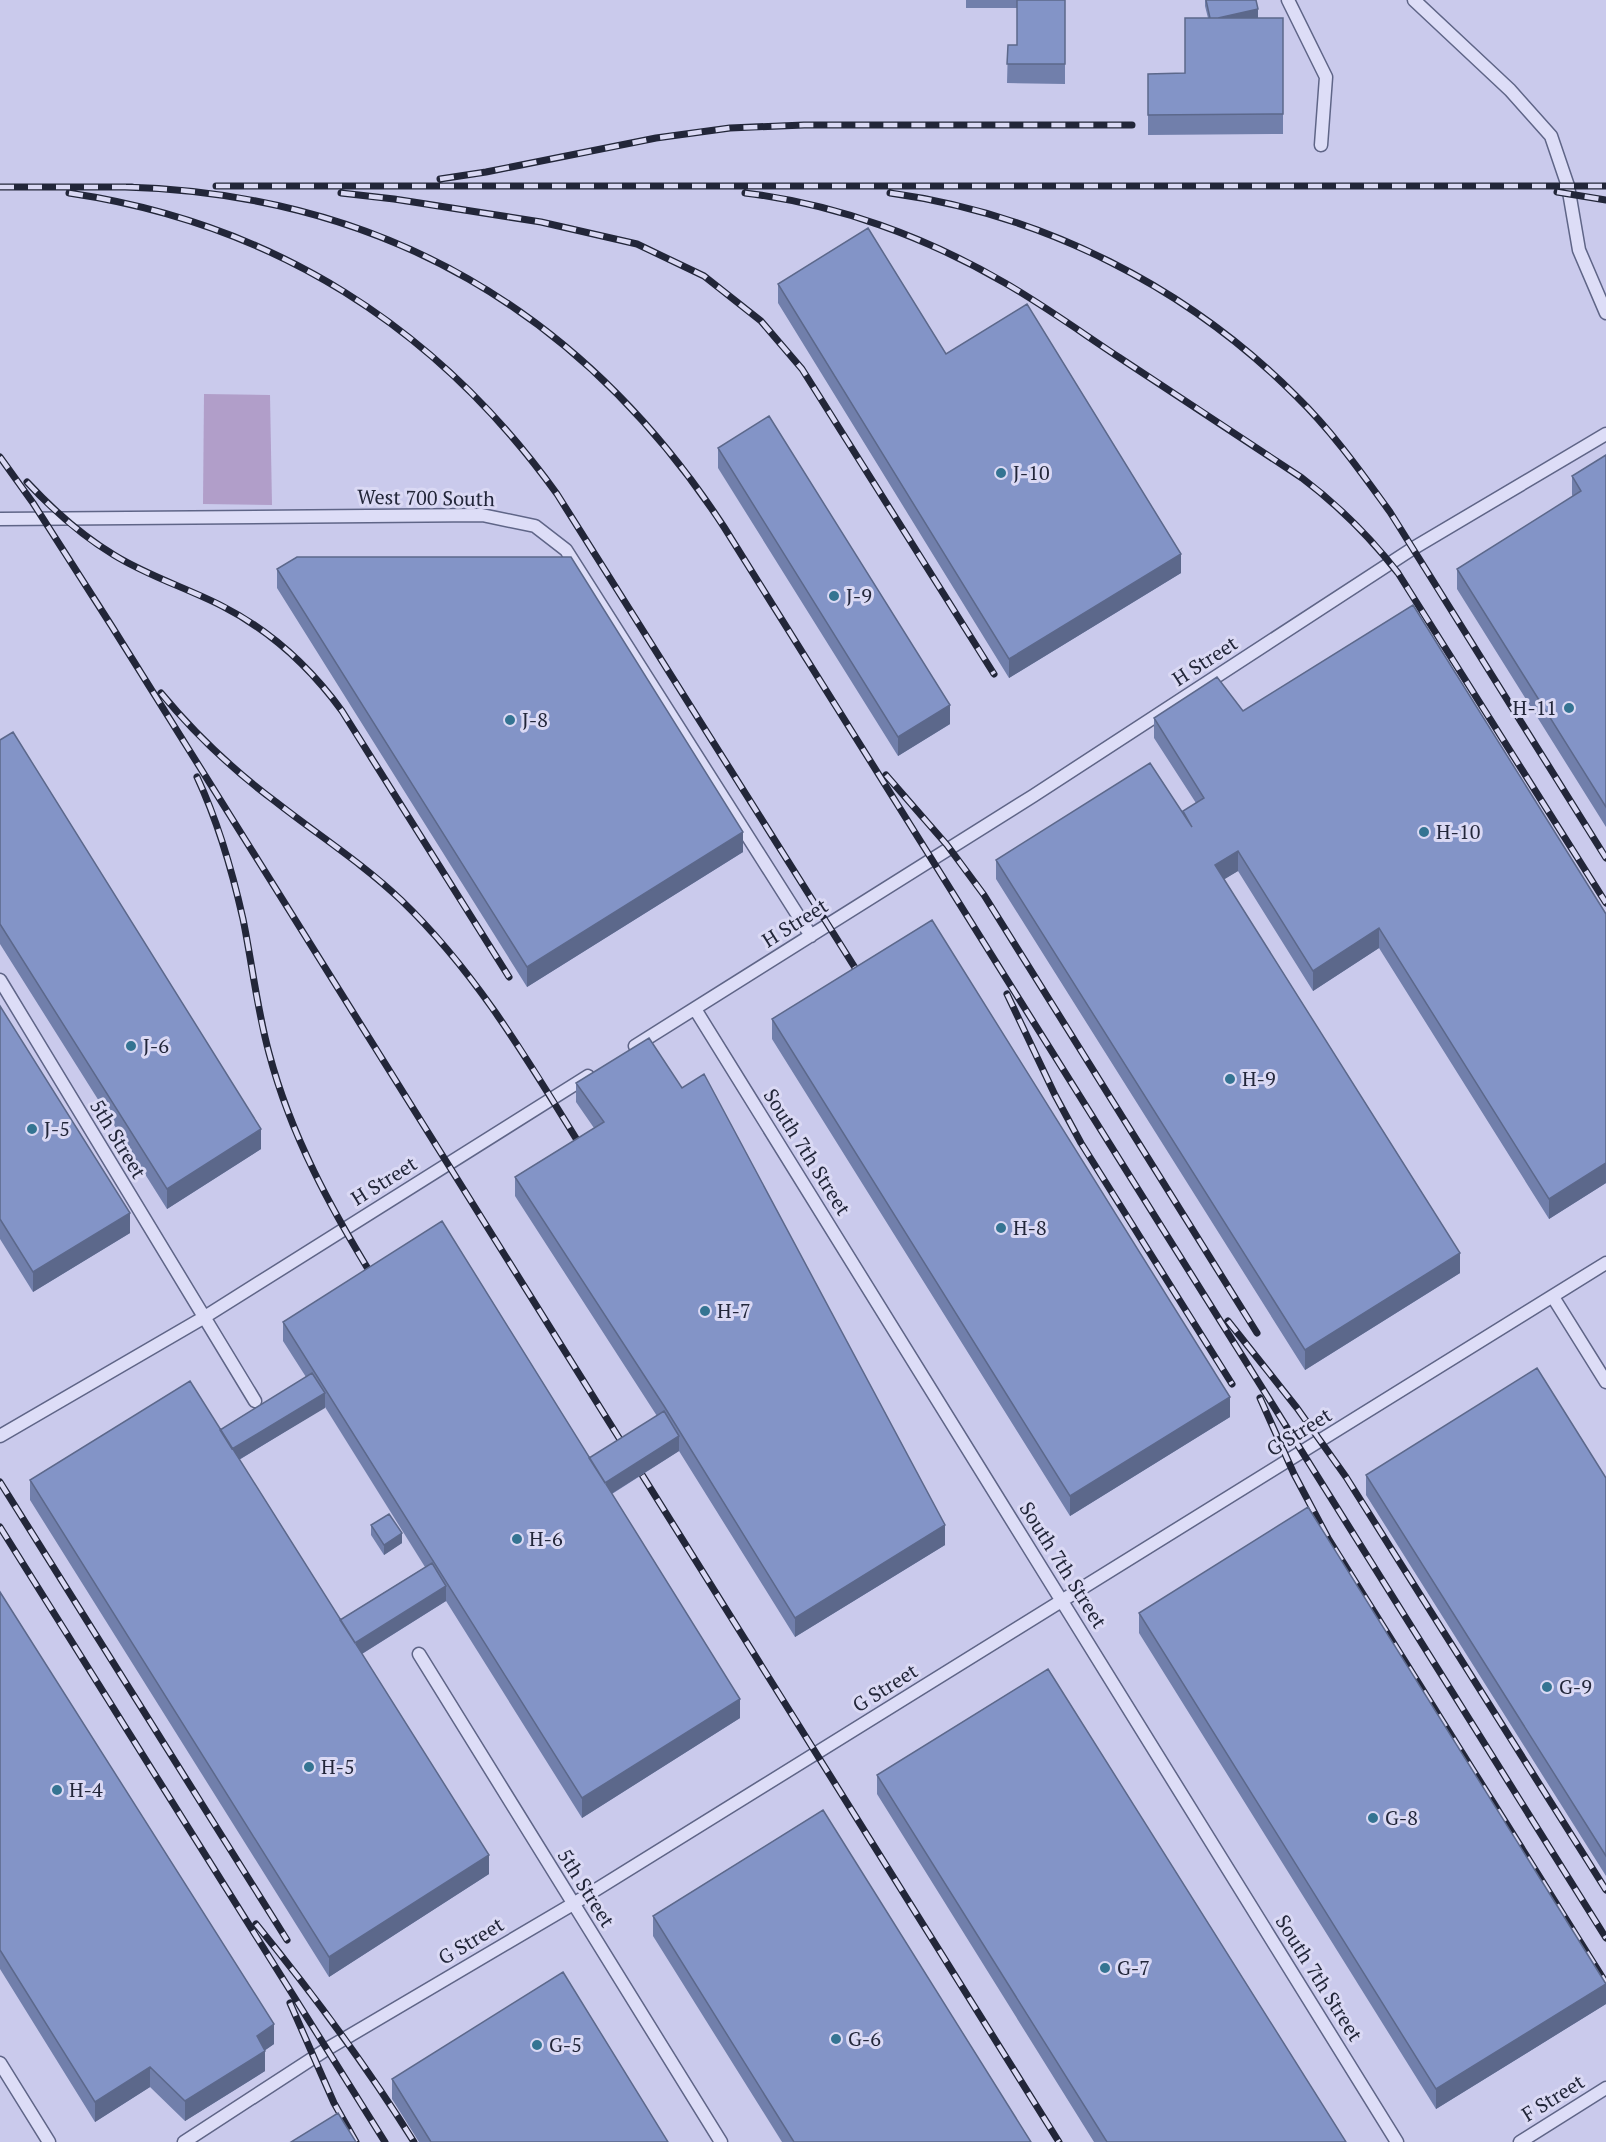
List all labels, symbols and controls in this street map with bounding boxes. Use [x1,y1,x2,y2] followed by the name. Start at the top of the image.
[1013,459,1050,486] place label: J-10
[994,466,1008,480] marker: J-10
[357,483,495,512] street label: West 700 South
[846,582,872,609] place label: J-9
[827,589,841,603] marker: J-9
[1167,629,1243,692] street label: H Street
[1513,694,1557,721] place label: H-11
[1562,701,1576,715] marker: H-11
[522,706,548,733] place label: J-8
[503,713,517,727] marker: J-8
[1436,818,1480,845] place label: H-10
[1417,825,1431,839] marker: H-10
[757,892,833,953] street label: H Street
[143,1032,169,1059] place label: J-6
[124,1039,138,1053] marker: J-6
[1242,1065,1276,1092] place label: H-9
[1223,1072,1237,1086] marker: H-9
[758,1083,857,1221] street label: South 7th Street
[84,1094,153,1184] street label: 5th Street
[44,1115,70,1142] place label: J-5
[25,1122,39,1136] marker: J-5
[346,1150,422,1211] street label: H Street
[1013,1214,1047,1241] place label: H-8
[994,1221,1008,1235] marker: H-8
[717,1297,751,1324] place label: H-7
[698,1304,712,1318] marker: H-7
[1261,1401,1337,1462] street label: G Street
[1014,1496,1113,1634] street label: South 7th Street
[529,1525,563,1552] place label: H-6
[510,1532,524,1546] marker: H-6
[847,1657,923,1718] street label: G Street
[1559,1673,1592,1700] place label: G-9
[1540,1680,1554,1694] marker: G-9
[321,1753,355,1780] place label: H-5
[302,1760,316,1774] marker: H-5
[69,1776,103,1803] place label: H-4
[50,1783,64,1797] marker: H-4
[1385,1804,1418,1831] place label: G-8
[1366,1811,1380,1825] marker: G-8
[552,1843,622,1933] street label: 5th Street
[1270,1909,1369,2047] street label: South 7th Street
[433,1910,509,1971] street label: G Street
[1117,1954,1150,1981] place label: G-7
[1098,1961,1112,1975] marker: G-7
[848,2025,881,2052] place label: G-6
[549,2031,582,2058] place label: G-5
[829,2032,843,2046] marker: G-6
[530,2038,544,2052] marker: G-5
[1516,2068,1590,2127] street label: F Street

